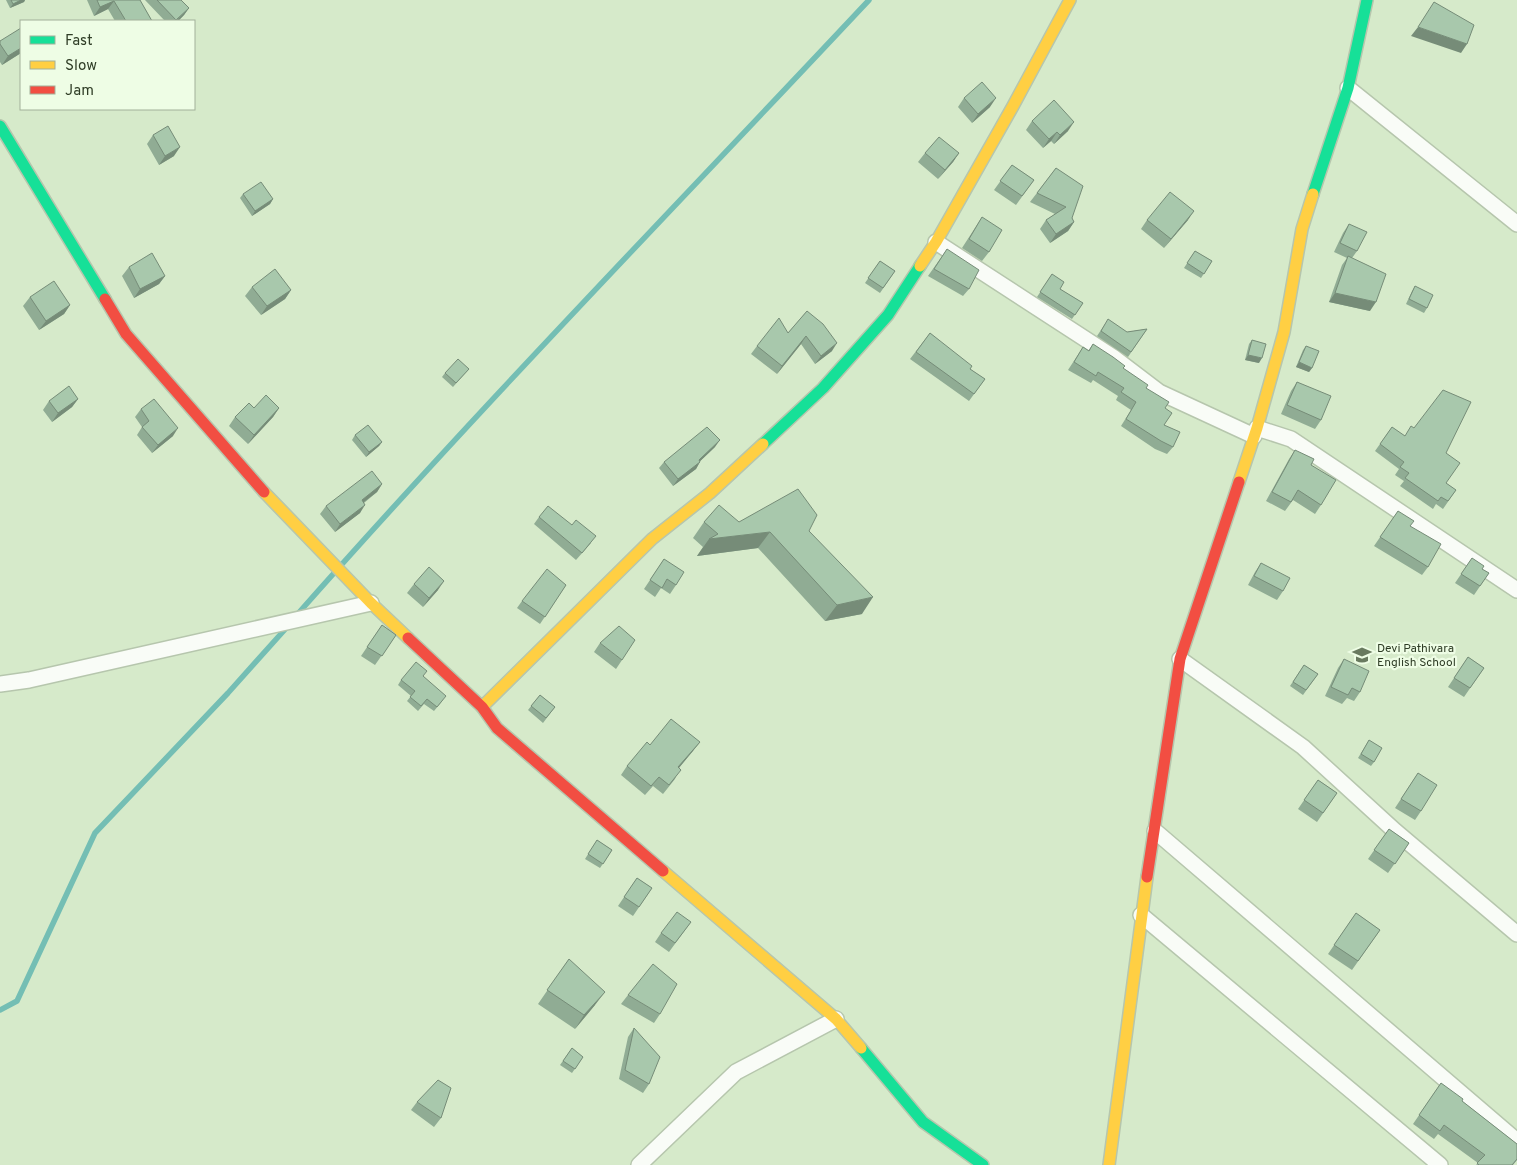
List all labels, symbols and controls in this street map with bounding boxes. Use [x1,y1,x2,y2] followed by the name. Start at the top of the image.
[20,20,195,110] legend
[65,32,93,51] text: Fast
[65,57,97,76] text: Slow
[65,82,94,101] text: Jam
[1377,641,1456,671] place label: Devi Pathivara English School
[1351,644,1373,666] school or university icon: Devi Pathivara English School

